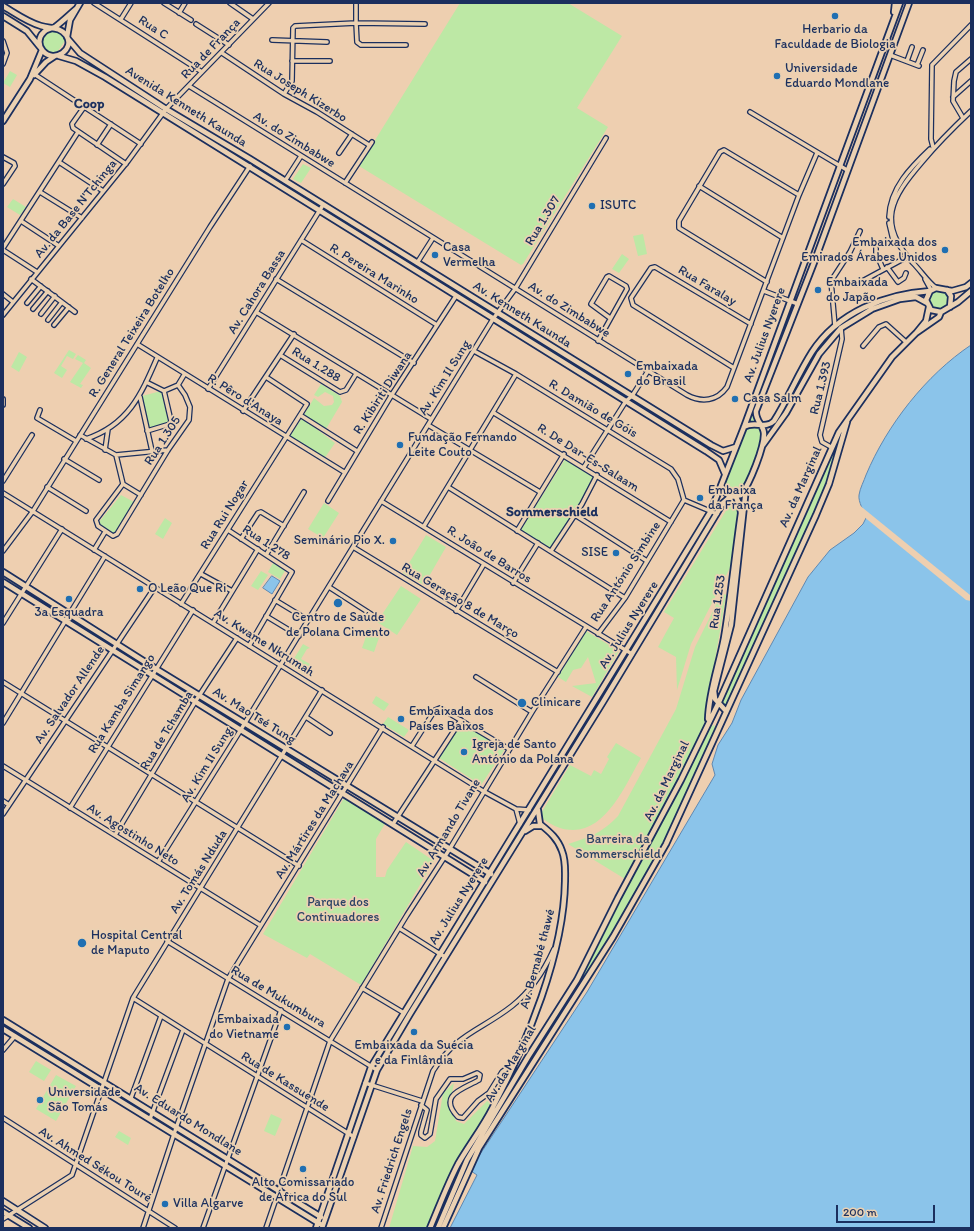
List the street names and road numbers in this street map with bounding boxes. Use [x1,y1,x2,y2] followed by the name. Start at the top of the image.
[135,13,171,43] street label: Rua C
[178,15,244,83] street label: Rua de França
[250,56,350,126] street label: Rua Joseph Kizerbo
[122,63,250,151] street label: Avenida Kenneth Kaunda
[250,109,338,171] street label: Av. do Zimbabwe
[31,157,121,261] street label: Av. da Base N'Tchinga
[522,193,564,249] street label: Rua 1.307
[326,240,422,308] street label: R. Pereira Marinho
[225,247,289,337] street label: Av. Cahora Bassa
[675,262,739,310] street label: Rua Faralay
[86,265,178,401] street label: R. General Teixeira Botelho
[470,278,574,352] street label: Av. Kenneth Kaunda
[525,279,613,341] street label: Av. do Zimbabwe
[741,285,789,385] street label: Av. Julius Nyerere
[416,338,474,418] street label: Av. Kim Il Sung
[289,344,343,386] street label: Rua 1.288
[350,349,416,437] street label: R. Kibiriti Diwana
[807,360,835,416] street label: Rua 1.393
[204,371,286,429] street label: R. Pêro d'Anaya
[546,376,640,442] street label: R. Damião de Góis
[141,413,185,469] street label: Rua 1.305
[534,420,642,496] street label: R. De Dar-Es-Salaam
[776,444,826,530] street label: Av. da Marginal
[197,477,253,553] street label: Rua Rui Nogar
[588,519,664,625] street label: Rua António Simbine
[239,522,293,564] street label: Rua 1.278
[444,523,534,587] street label: R. João de Barros
[398,560,522,642] street label: Rua Geração 8 de Março
[706,574,730,630] street label: Rua 1.253
[596,578,662,672] street label: Av. Julius Nyerere
[211,606,317,680] street label: Av. Kwame Nkrumah
[31,643,109,747] street label: Av. Salvador Allende
[85,651,159,757] street label: Rua Kamba Simango
[209,684,299,748] street label: Av. Mao Tsé Tung
[137,688,197,774] street label: Rua de Tchamba
[178,725,236,805] street label: Av. Kim II Sung
[641,738,693,824] street label: Av. da Marginal
[272,758,358,882] street label: Av. Mártires da Machava
[414,776,484,880] street label: Av. Armando Tivane
[84,800,182,870] street label: Av. Agostinho Neto
[167,827,231,917] street label: Av. Tomás Nduda
[426,854,492,948] street label: Av. Julius Nyerere
[517,907,559,1011] street label: Av. Bernabé thawé
[228,962,328,1032] street label: Rua de Mukumbura
[482,1023,540,1105] street label: Av. da Marginal
[238,1049,332,1115] street label: Rua de Kassuende
[131,1080,245,1160] street label: Av. Eduardo Mondlane
[368,1107,416,1215] street label: Av. Friedrich Engels
[36,1124,154,1206] street label: Av. Ahmed Sékou Touré

